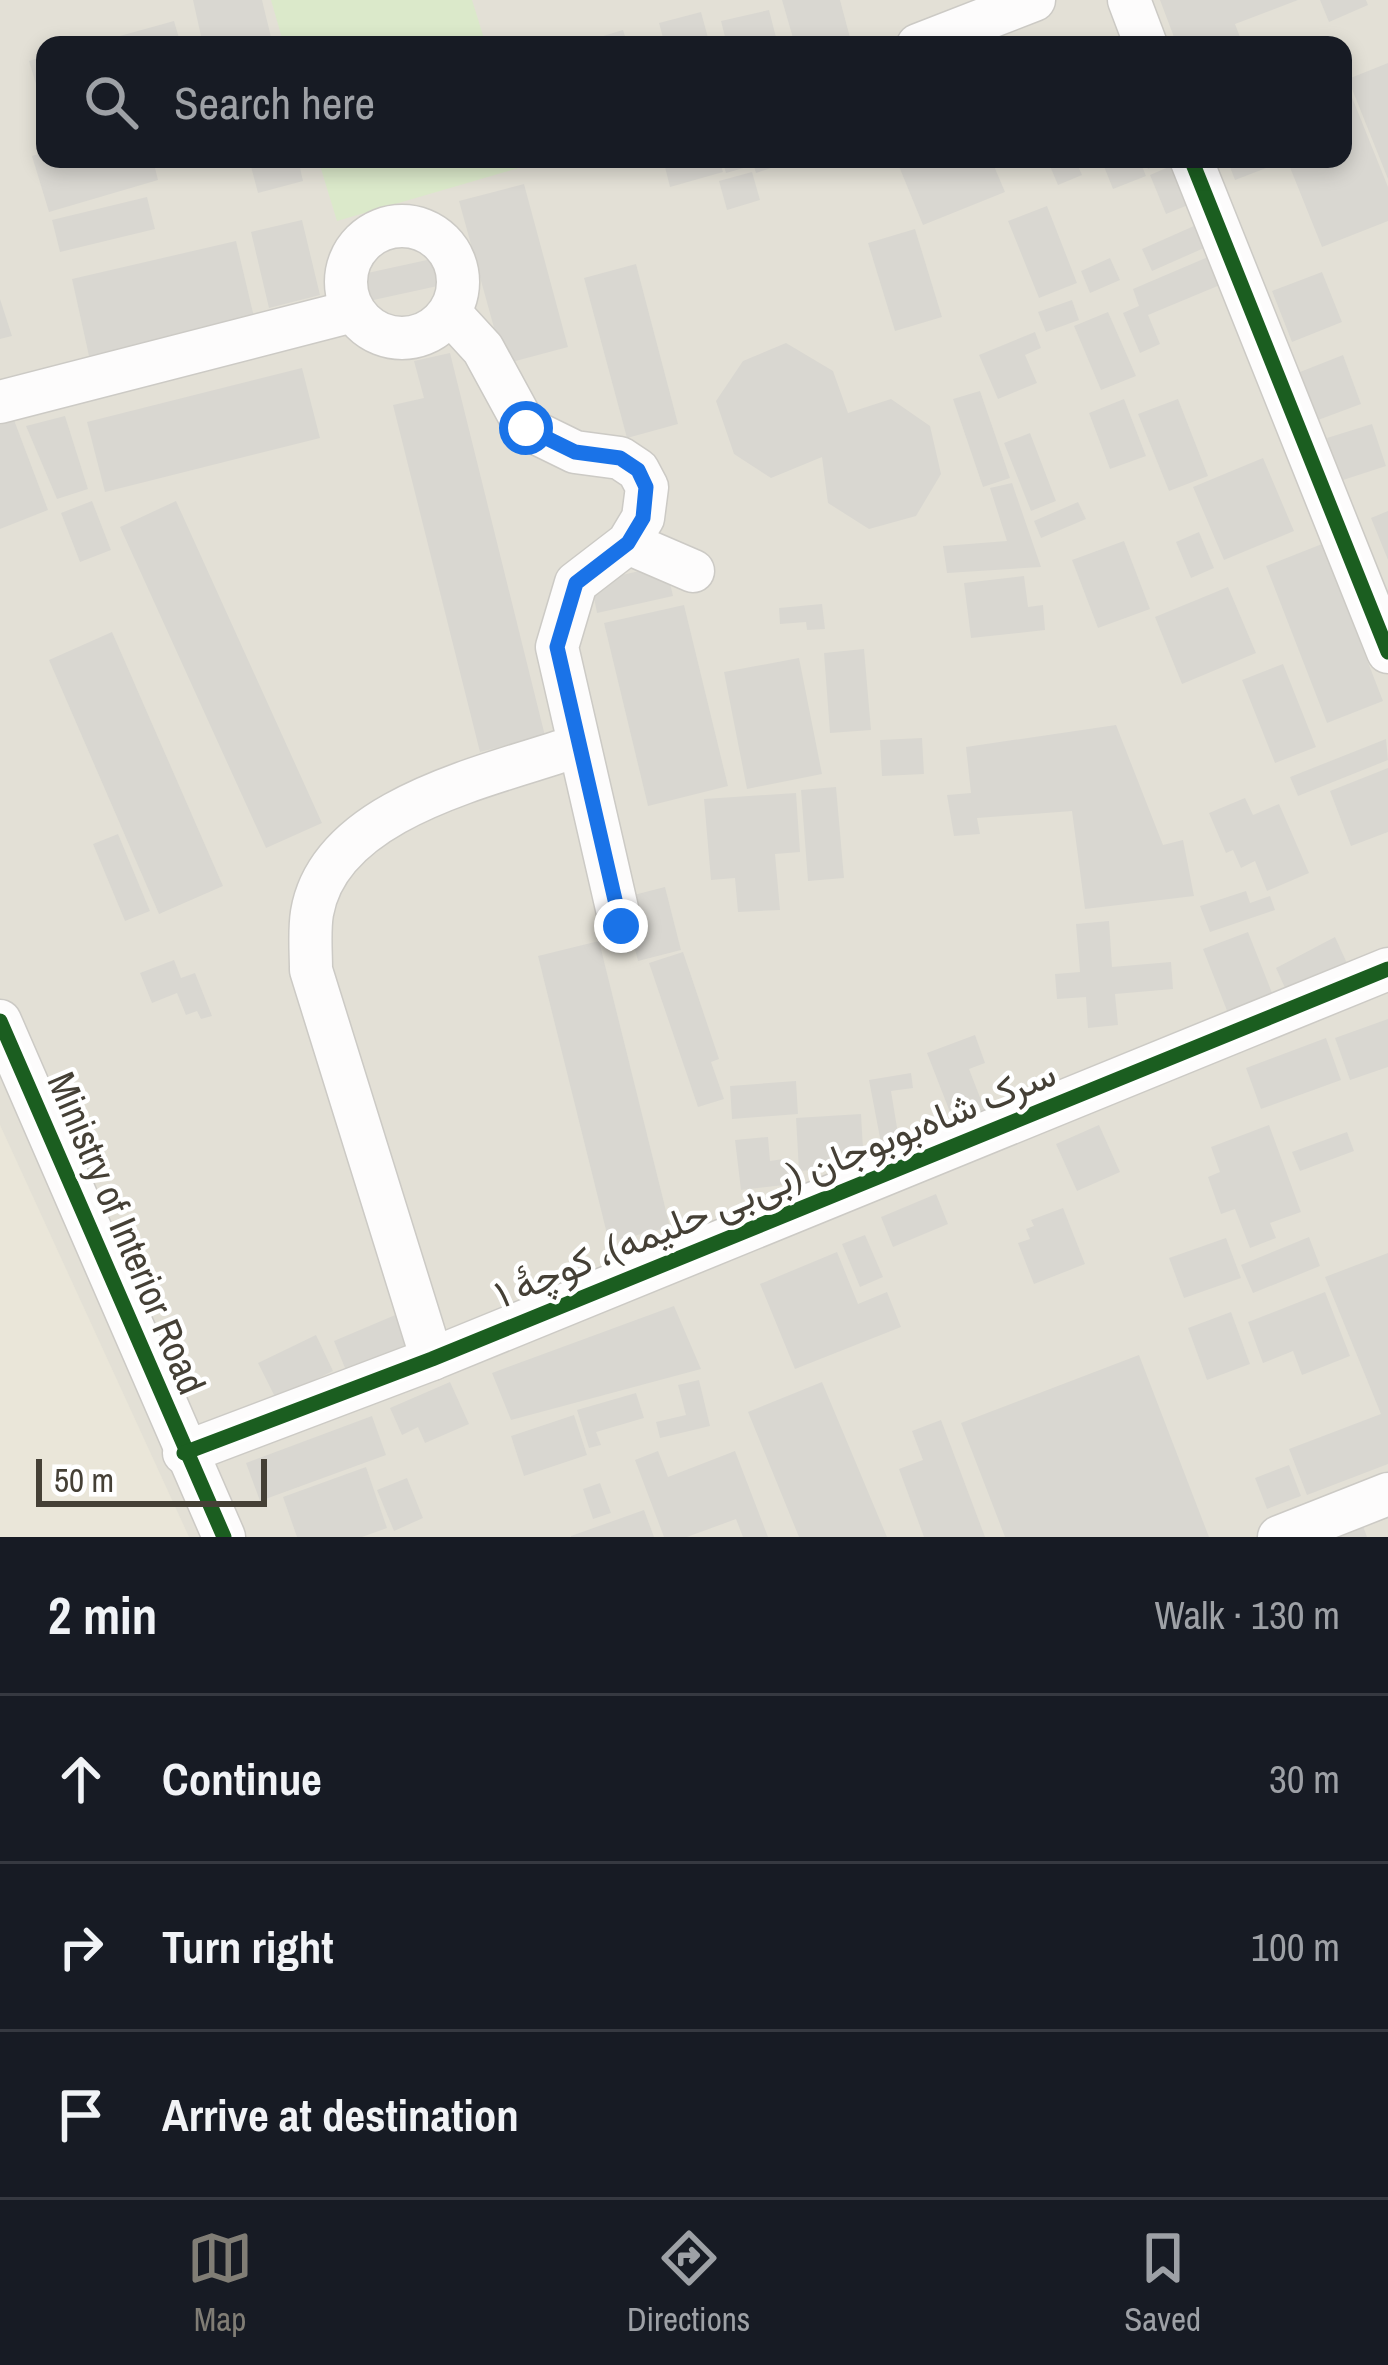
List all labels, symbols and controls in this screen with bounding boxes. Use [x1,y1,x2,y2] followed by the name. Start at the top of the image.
[36,36,1352,168] search box
[78,69,144,135] icon: search
[174,72,375,133] text: Search here
[499,401,553,455] route start
[594,899,648,953] route end
[487,1046,1064,1321] street label: سرک شاه‌بوبوجان (بی‌بی حلیمه)، کوچۀ ۱
[36,1064,218,1402] street label: Ministry of Interior Road
[36,1453,267,1506] scale bar
[54,1458,114,1502] text: 50 m
[48,1581,157,1650] text: 2 min
[1155,1589,1340,1641] text: Walk · 130 m
[48,1746,114,1812] icon: ahead
[162,1748,322,1809] text: Continue
[1269,1753,1340,1805] text: 30 m
[48,1914,114,1980] icon: right
[162,1916,334,1977] text: Turn right
[1251,1921,1340,1973] text: 100 m
[48,2082,114,2148] icon: arrive
[162,2084,519,2145] text: Arrive at destination
[187,2225,253,2341] tab: Map
[627,2225,750,2341] tab: Directions
[1124,2225,1201,2341] tab: Saved

